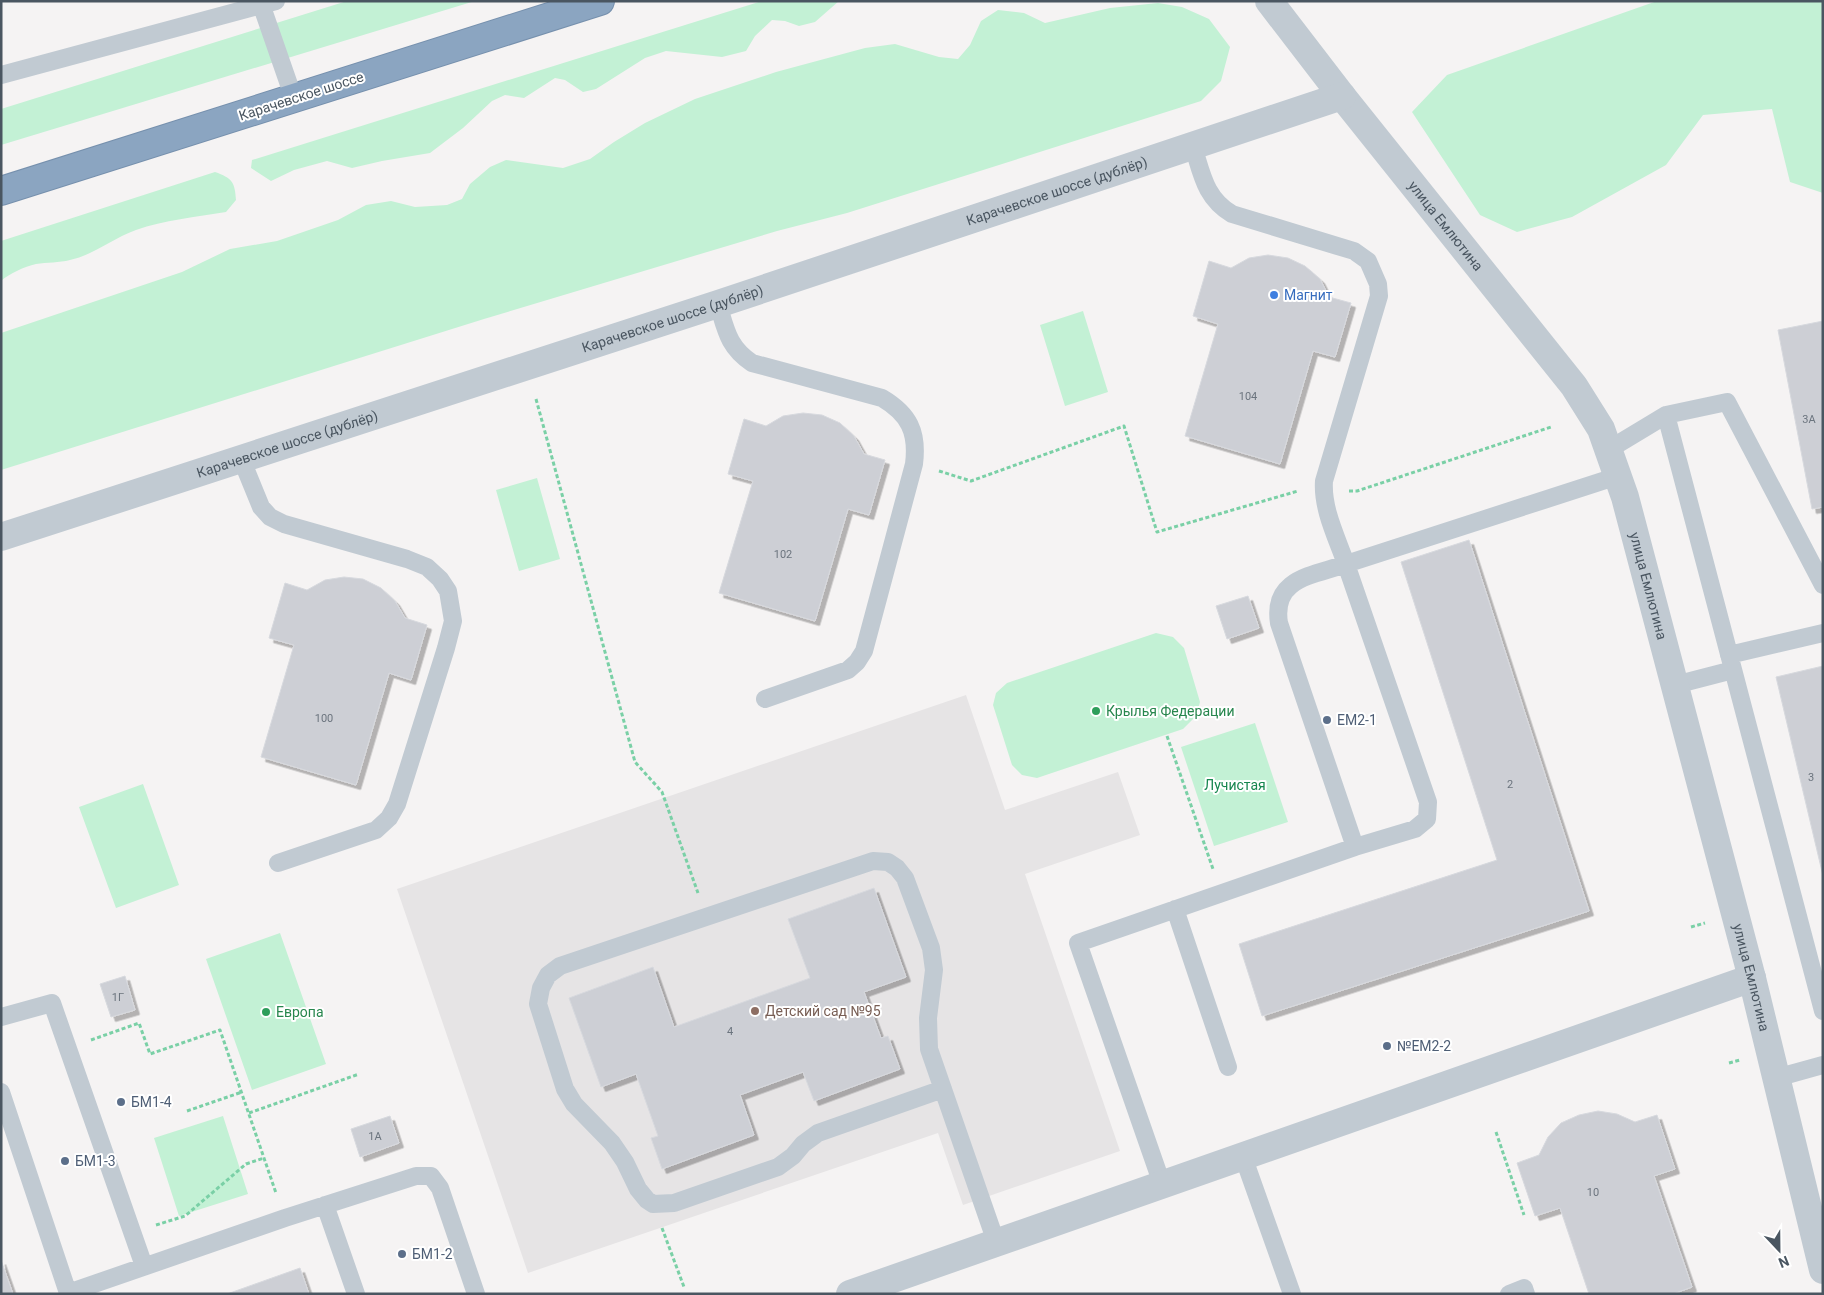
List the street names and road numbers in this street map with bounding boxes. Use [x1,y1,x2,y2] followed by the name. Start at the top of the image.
[237,68,365,124] street label: Карачевское шоссе
[964,153,1150,229] street label: Карачевское шоссе (дублёр)
[1405,178,1487,274] street label: улица Емлютина
[580,282,765,356] street label: Карачевское шоссе (дублёр)
[195,407,380,481] street label: Карачевское шоссе (дублёр)
[1627,530,1670,641] street label: улица Емлютина
[1730,922,1773,1033] street label: улица Емлютина

